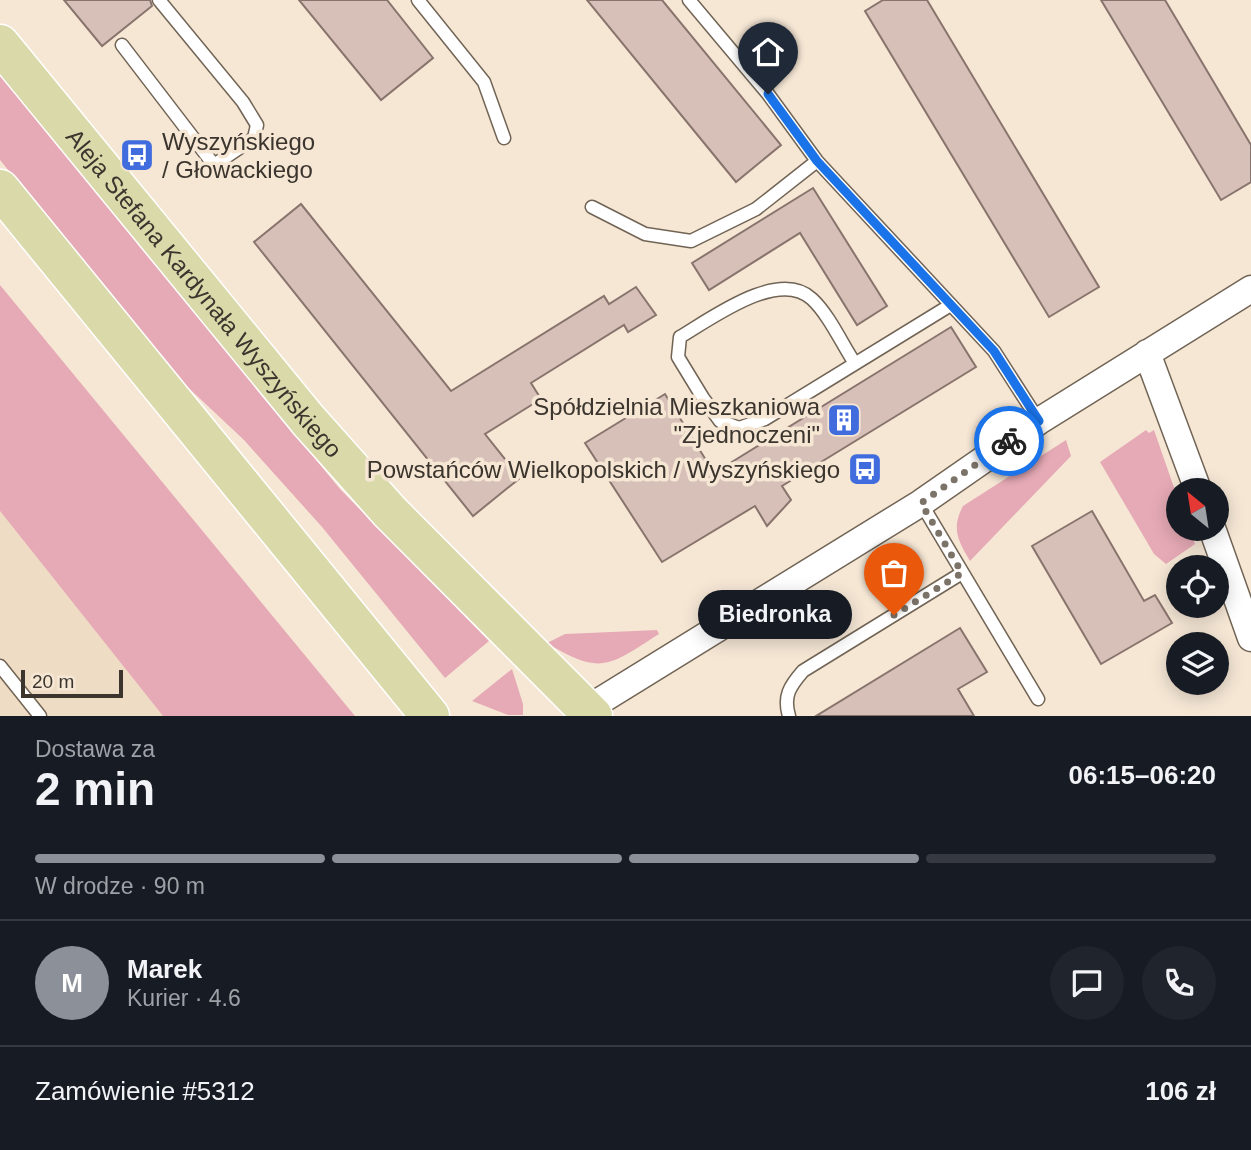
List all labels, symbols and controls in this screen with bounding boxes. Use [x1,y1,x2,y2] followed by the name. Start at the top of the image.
[738,22,798,94] pin
[749,33,787,71] icon: home
[61,123,348,462] street label: Aleja Stefana Kardynała Wyszyńskiego
[162,128,315,183] place label: Wyszyńskiego / Głowackiego
[118,136,156,174] bus stop icon: Wyszyńskiego / Głowackiego
[533,393,821,448] place label: Spółdzielnia Mieszkaniowa "Zjednoczeni"
[825,401,863,439] building icon: Spółdzielnia Mieszkaniowa "Zjednoczeni"
[974,406,1044,476] courier
[990,422,1028,460] icon: bike
[846,450,884,488] bus stop icon: Powstańców Wielkopolskich / Wyszyńskiego
[367,456,840,483] place label: Powstańców Wielkopolskich / Wyszyńskiego
[1166,478,1228,541] north arrow
[1166,478,1229,695] map controls
[864,543,924,615] pin
[875,554,913,592] icon: bag
[1166,555,1229,618] button: locate
[698,590,852,640] callout: Biedronka
[719,601,831,627] text: Biedronka
[1166,632,1229,695] button: layers
[21,667,122,699] scale bar
[32,671,74,692] text: 20 m
[35,736,155,762] text: Dostawa za
[1069,760,1216,790] text: 06:15–06:20
[35,763,155,815] text: 2 min
[35,873,205,899] text: W drodze · 90 m
[1050,946,1124,1020] button: chat
[1142,946,1216,1020] button: phone
[127,954,202,984] text: Marek
[61,968,83,998] text: M
[127,985,241,1011] text: Kurier · 4.6
[35,1076,255,1106] text: Zamówienie #5312
[1145,1076,1216,1106] text: 106 zł

